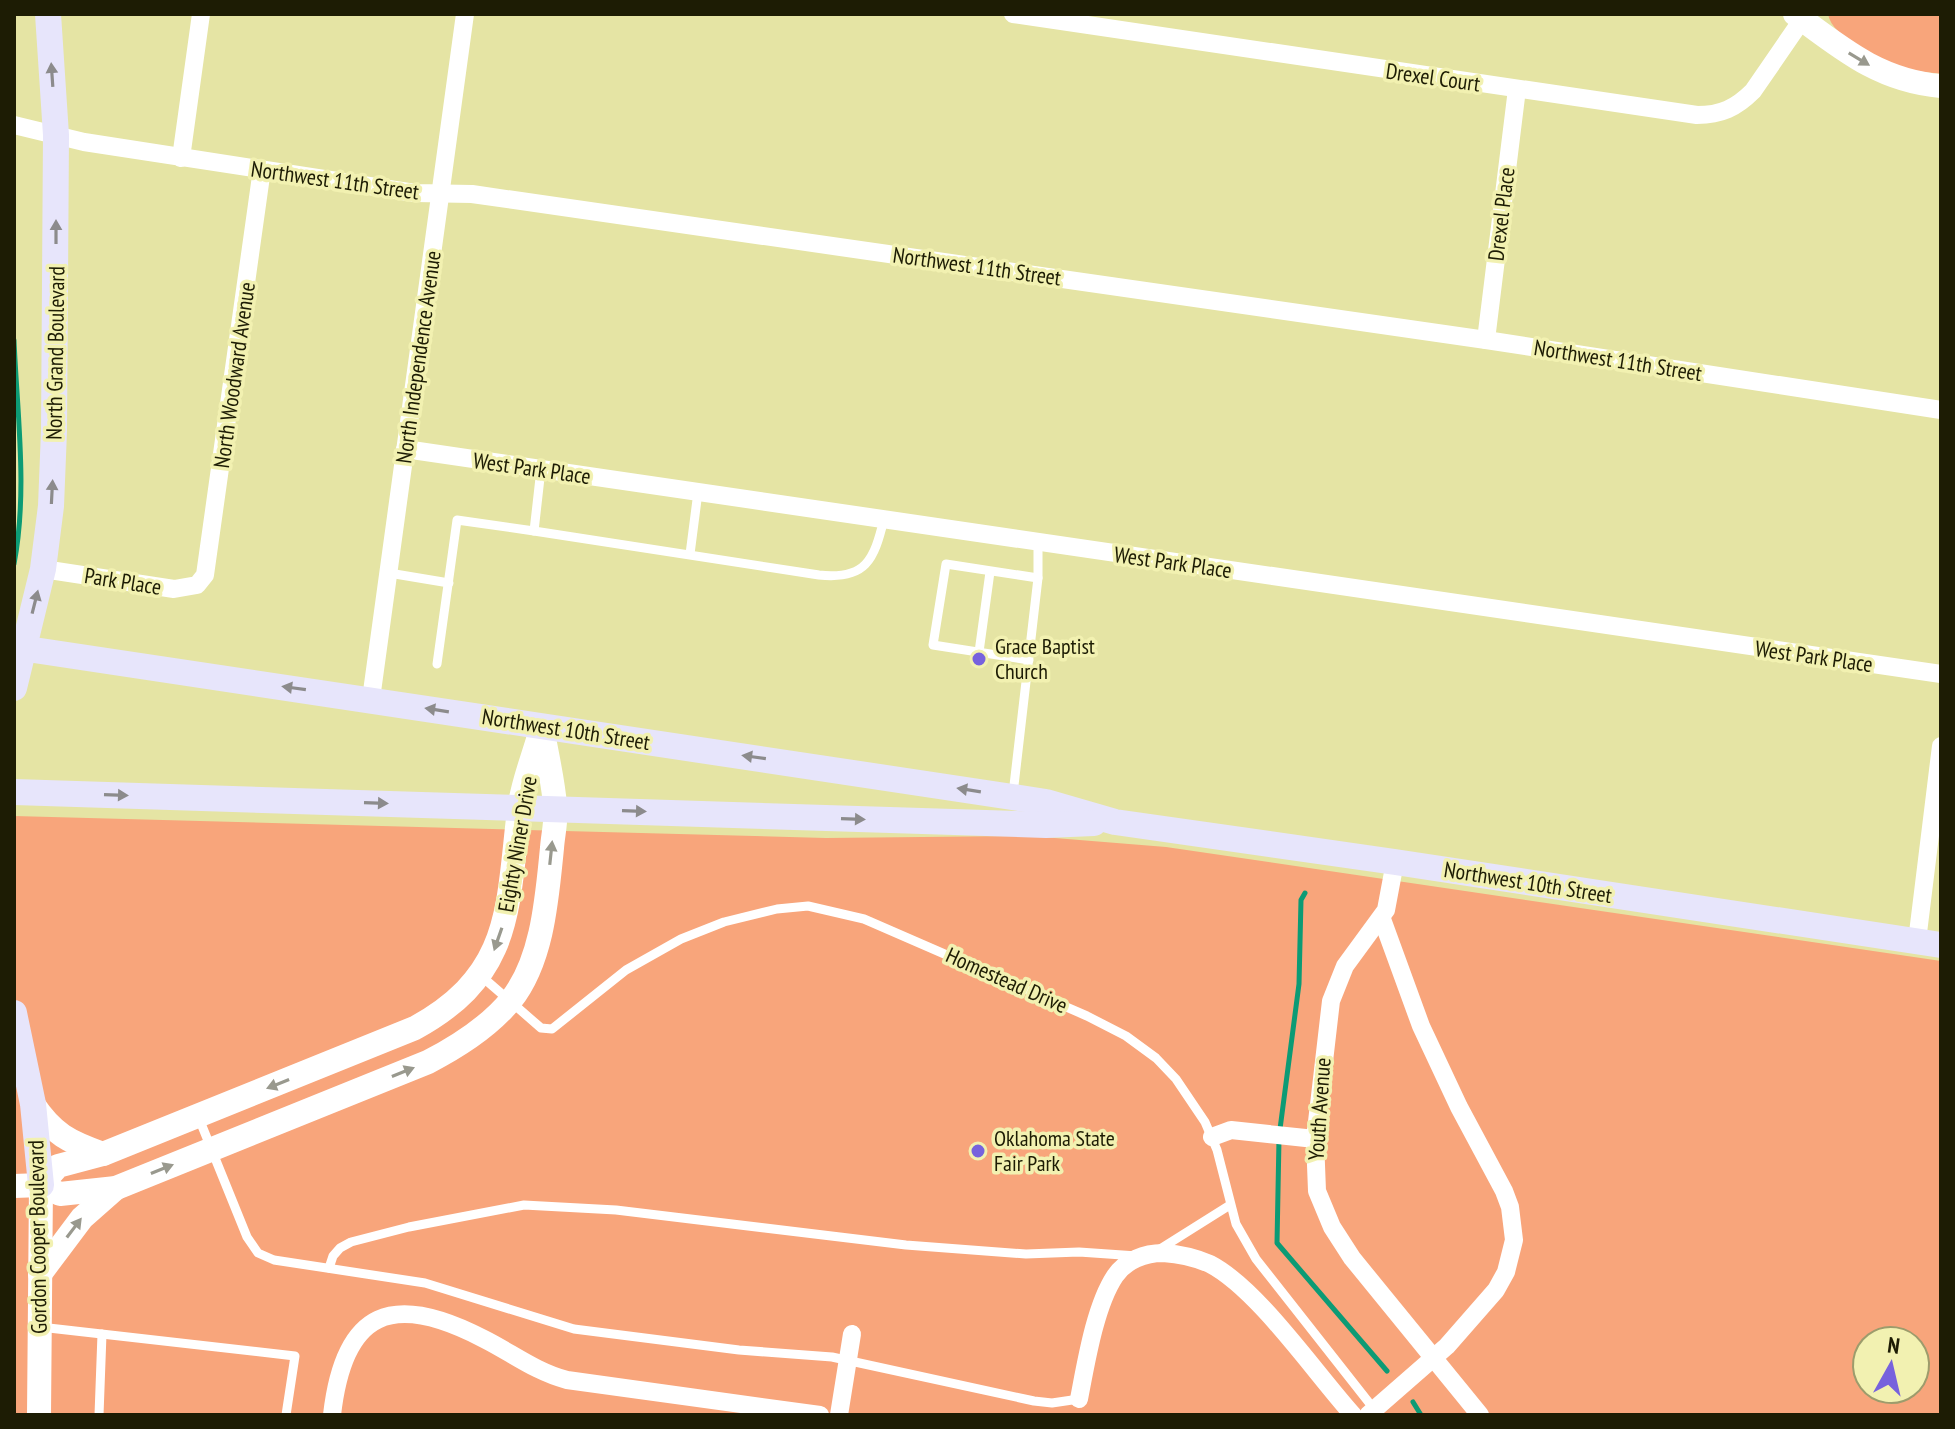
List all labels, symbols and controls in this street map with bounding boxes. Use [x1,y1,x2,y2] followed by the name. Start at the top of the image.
[1848,52,1870,66] one-way arrow
[1384,57,1482,97] street label: Drexel Court
[45,62,58,87] one-way arrow
[249,154,421,206] street label: Northwest 11th Street
[1481,166,1521,262] street label: Drexel Place
[50,219,62,244] one-way arrow
[891,240,1063,292] street label: Northwest 11th Street
[389,249,447,465] street label: North Independence Avenue
[39,266,71,440] street label: North Grand Boulevard
[207,280,261,470] street label: North Woodward Avenue
[1532,333,1704,387] street label: Northwest 11th Street
[471,446,593,490] street label: West Park Place
[45,479,58,504] one-way arrow
[1112,540,1234,584] street label: West Park Place
[83,561,163,601] street label: Park Place
[29,589,42,614] one-way arrow
[995,632,1095,685] place label: Grace Baptist Church
[1753,634,1875,678] street label: West Park Place
[970,650,988,668] marker: Grace Baptist Church
[281,681,306,694] one-way arrow
[480,702,652,756] street label: Northwest 10th Street
[424,703,449,716] one-way arrow
[741,750,766,763] one-way arrow
[491,774,543,914] street label: Eighty Niner Drive
[956,783,981,796] one-way arrow
[104,789,129,801] one-way arrow
[364,796,389,809] one-way arrow
[622,805,647,818] one-way arrow
[841,812,866,825] one-way arrow
[545,840,558,865] one-way arrow
[1442,855,1614,909] street label: Northwest 10th Street
[491,927,503,951] one-way arrow
[942,941,1072,1019] street label: Homestead Drive
[1301,1057,1337,1161] street label: Youth Avenue
[391,1065,415,1078] one-way arrow
[266,1078,290,1091] one-way arrow
[994,1124,1115,1177] place label: Oklahoma State Fair Park
[21,1140,53,1334] street label: Gordon Cooper Boulevard
[969,1142,987,1160] marker: Oklahoma State Fair Park
[150,1162,174,1175] one-way arrow
[66,1218,82,1238] one-way arrow
[1851,1325,1931,1405] north arrow
[1886,1331,1902,1360] text: N

